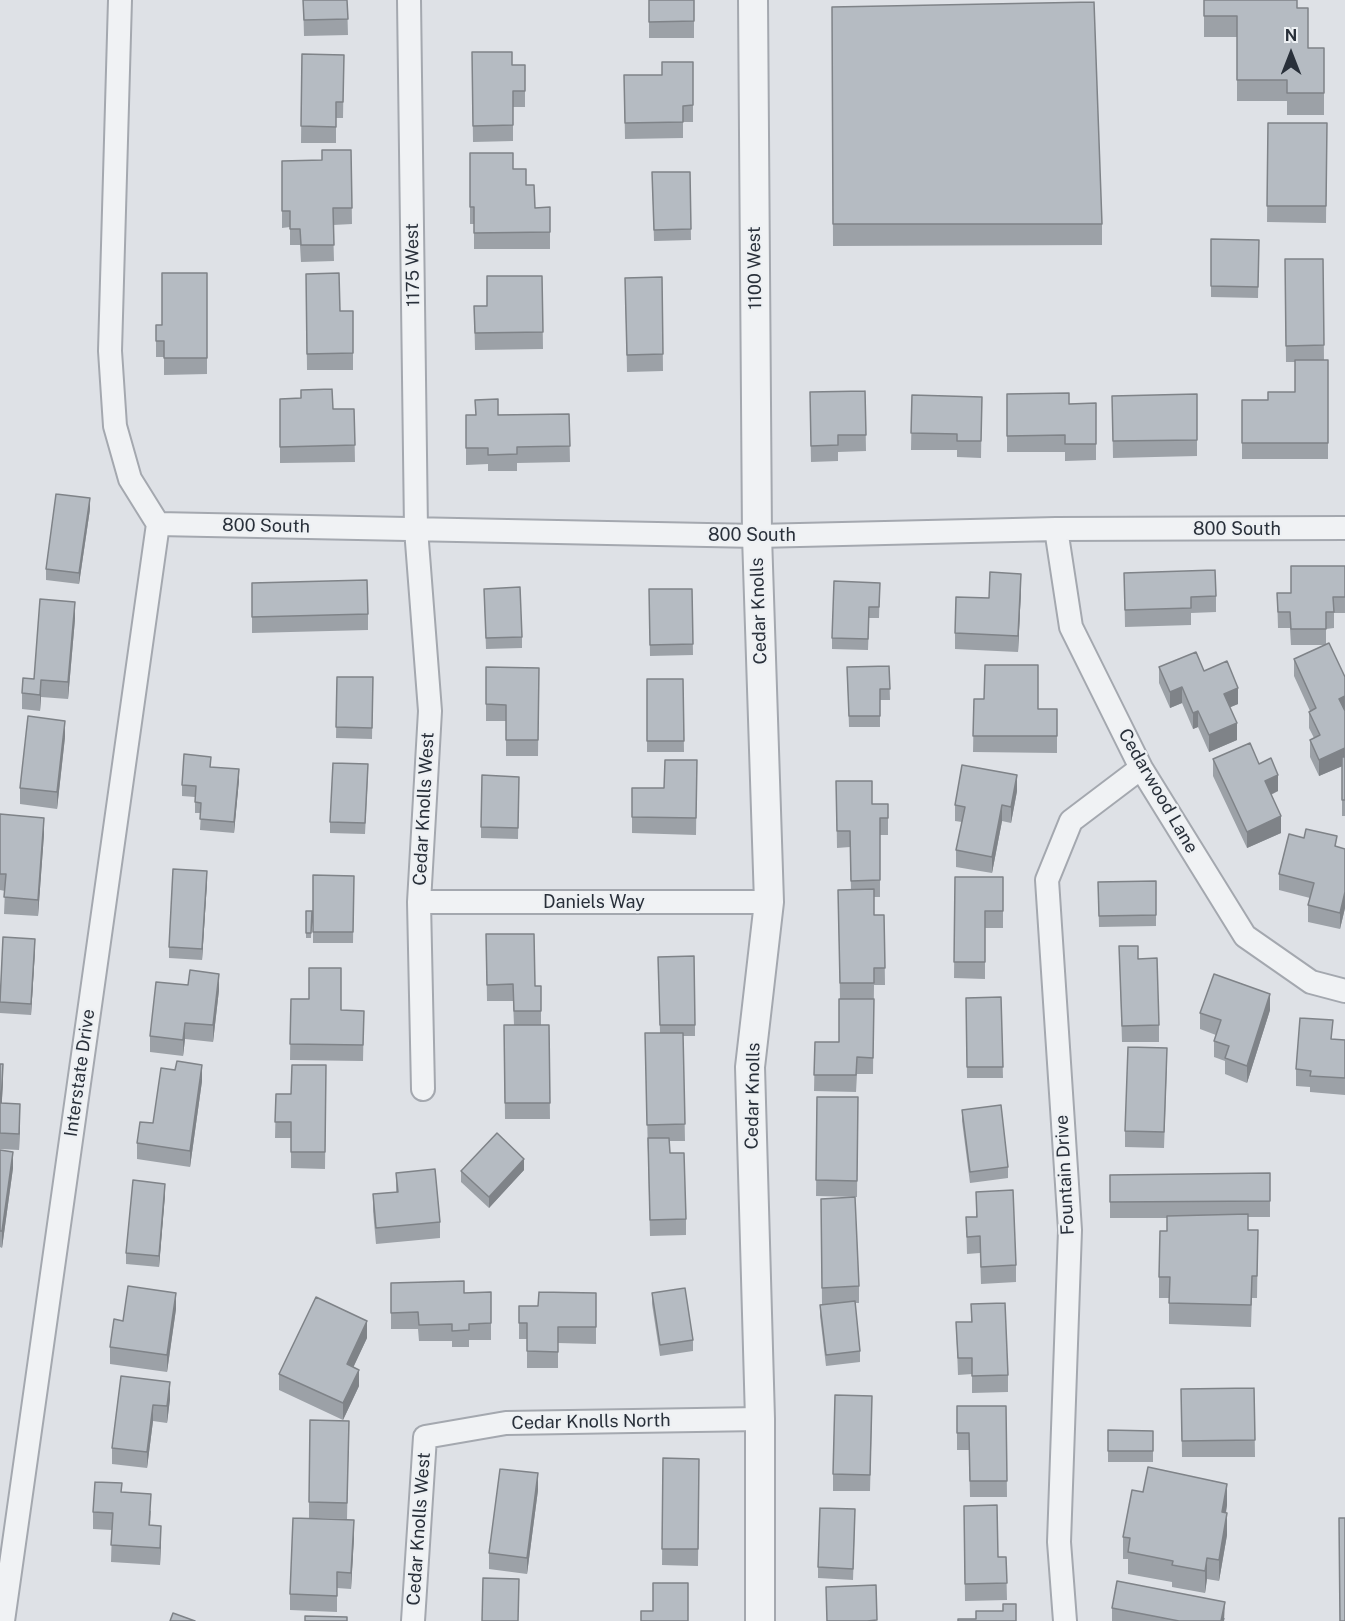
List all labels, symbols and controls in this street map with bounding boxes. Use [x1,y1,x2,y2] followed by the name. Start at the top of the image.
[1261,24,1321,84] north arrow
[1285,26,1297,45] text: N
[401,223,425,307] street label: 1175 West
[743,226,767,310] street label: 1100 West
[222,514,310,538] street label: 800 South
[1193,518,1281,540] street label: 800 South
[708,524,796,546] street label: 800 South
[746,557,772,665] street label: Cedar Knolls
[1114,725,1202,857] street label: Cedarwood Lane
[409,732,439,886] street label: Cedar Knolls West
[543,891,645,913] street label: Daniels Way
[60,1008,100,1138] street label: Interstate Drive
[741,1042,765,1150] street label: Cedar Knolls
[1051,1114,1079,1236] street label: Fountain Drive
[511,1410,671,1434] street label: Cedar Knolls North
[403,1452,435,1606] street label: Cedar Knolls West

